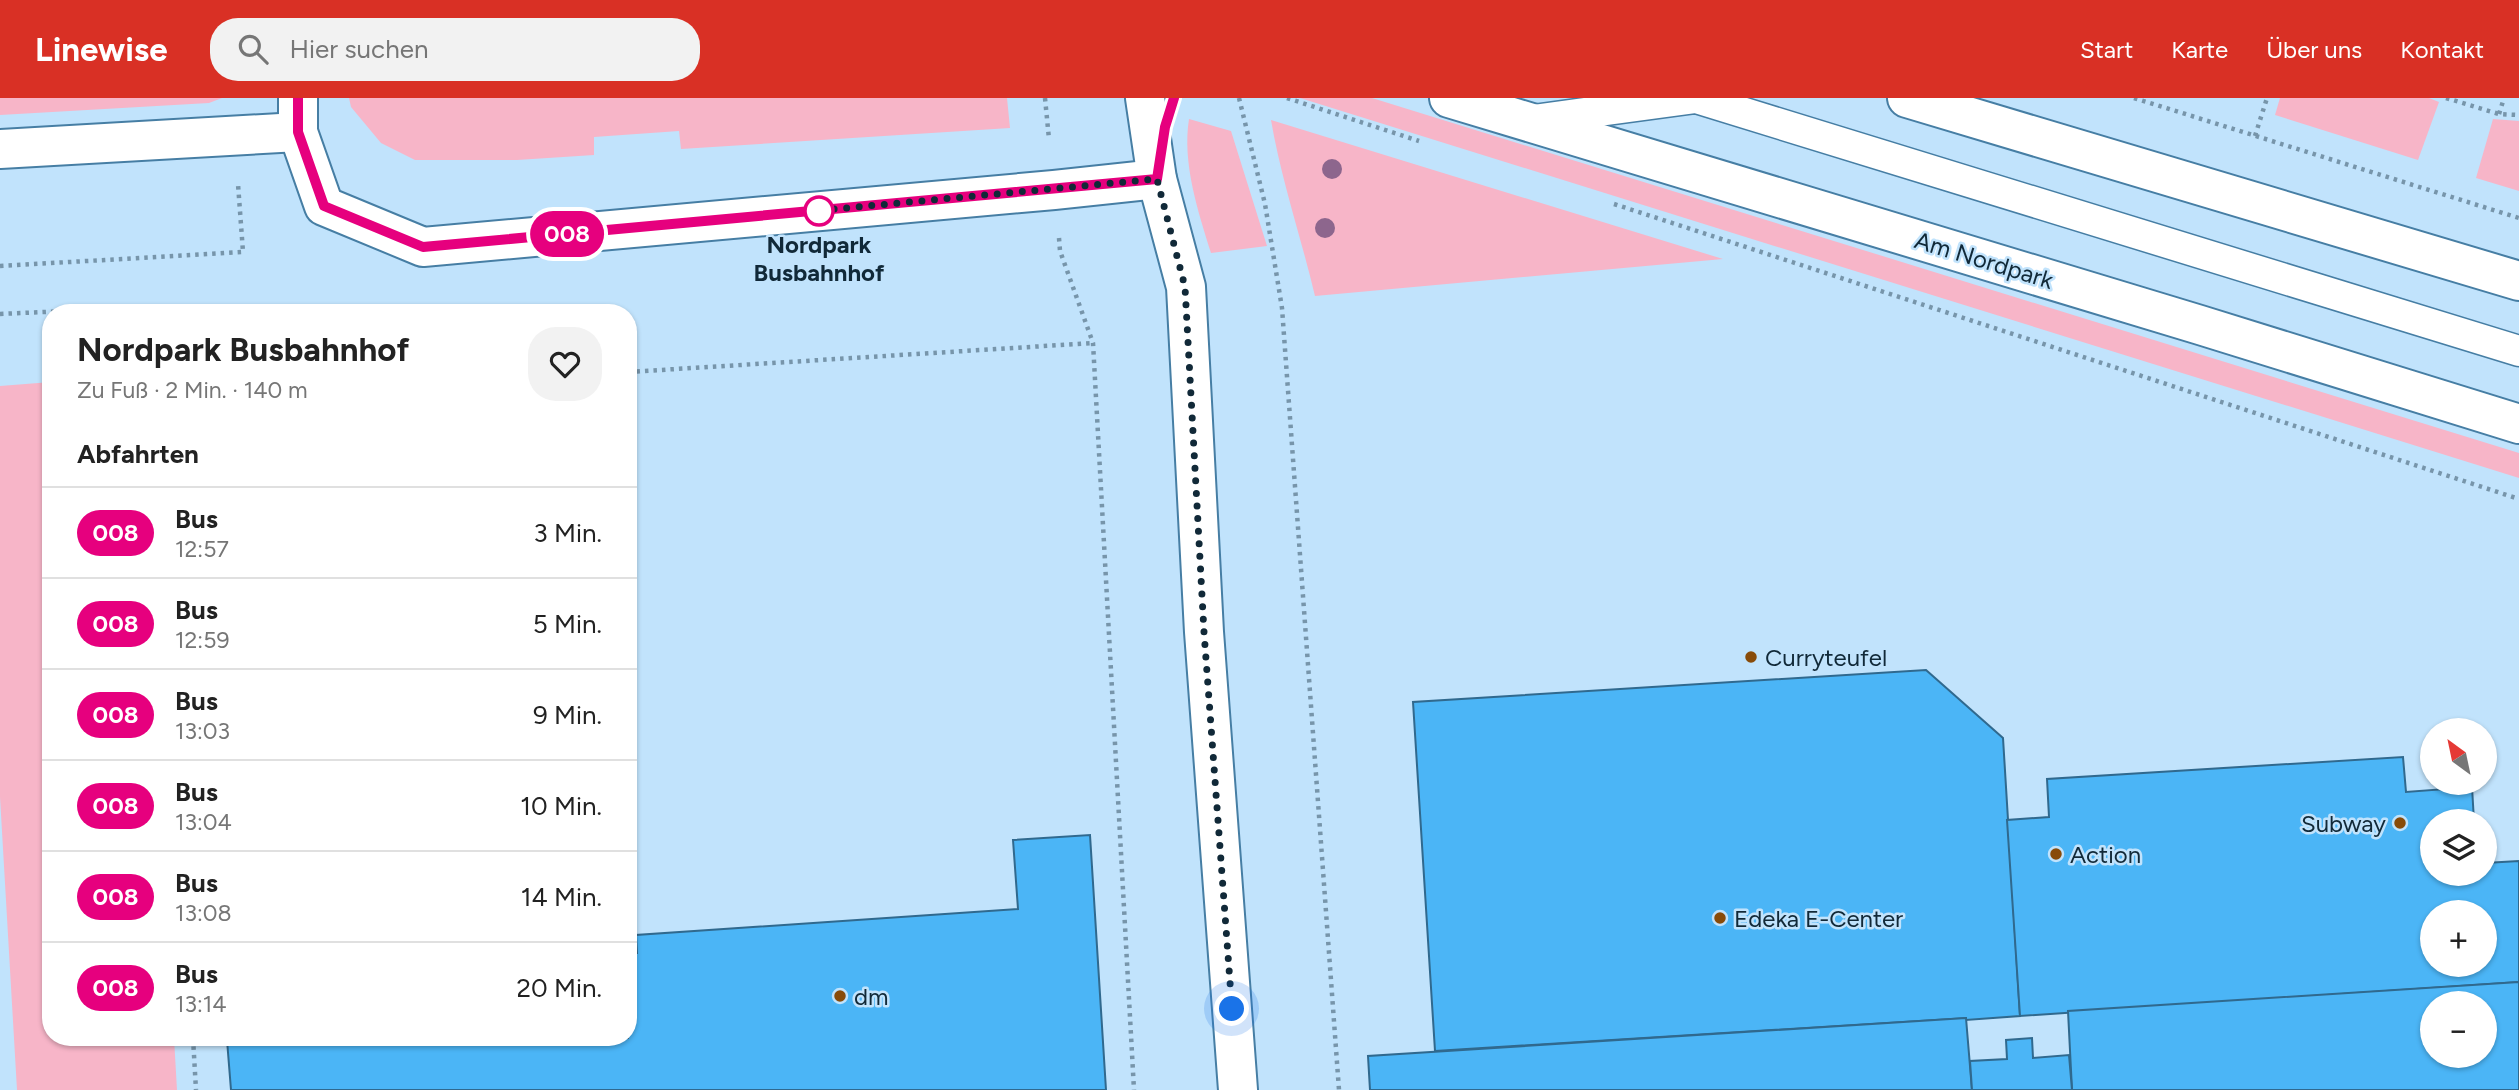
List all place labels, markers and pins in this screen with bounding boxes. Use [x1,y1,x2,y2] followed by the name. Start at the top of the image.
[804,196,834,226] marker: Nordpark Busbahnhof
[754,230,885,287] place label: Nordpark Busbahnhof
[1765,643,1887,672] place label: Curryteufel
[1743,649,1759,665] marker: Curryteufel
[2301,809,2386,838] place label: Subway
[2392,815,2408,831] marker: Subway
[2070,840,2141,869] place label: Action
[2048,846,2064,862] marker: Action
[1734,904,1903,933] place label: Edeka E-Center
[1712,910,1728,926] marker: Edeka E-Center
[854,982,889,1011] place label: dm
[832,988,848,1004] marker: dm

